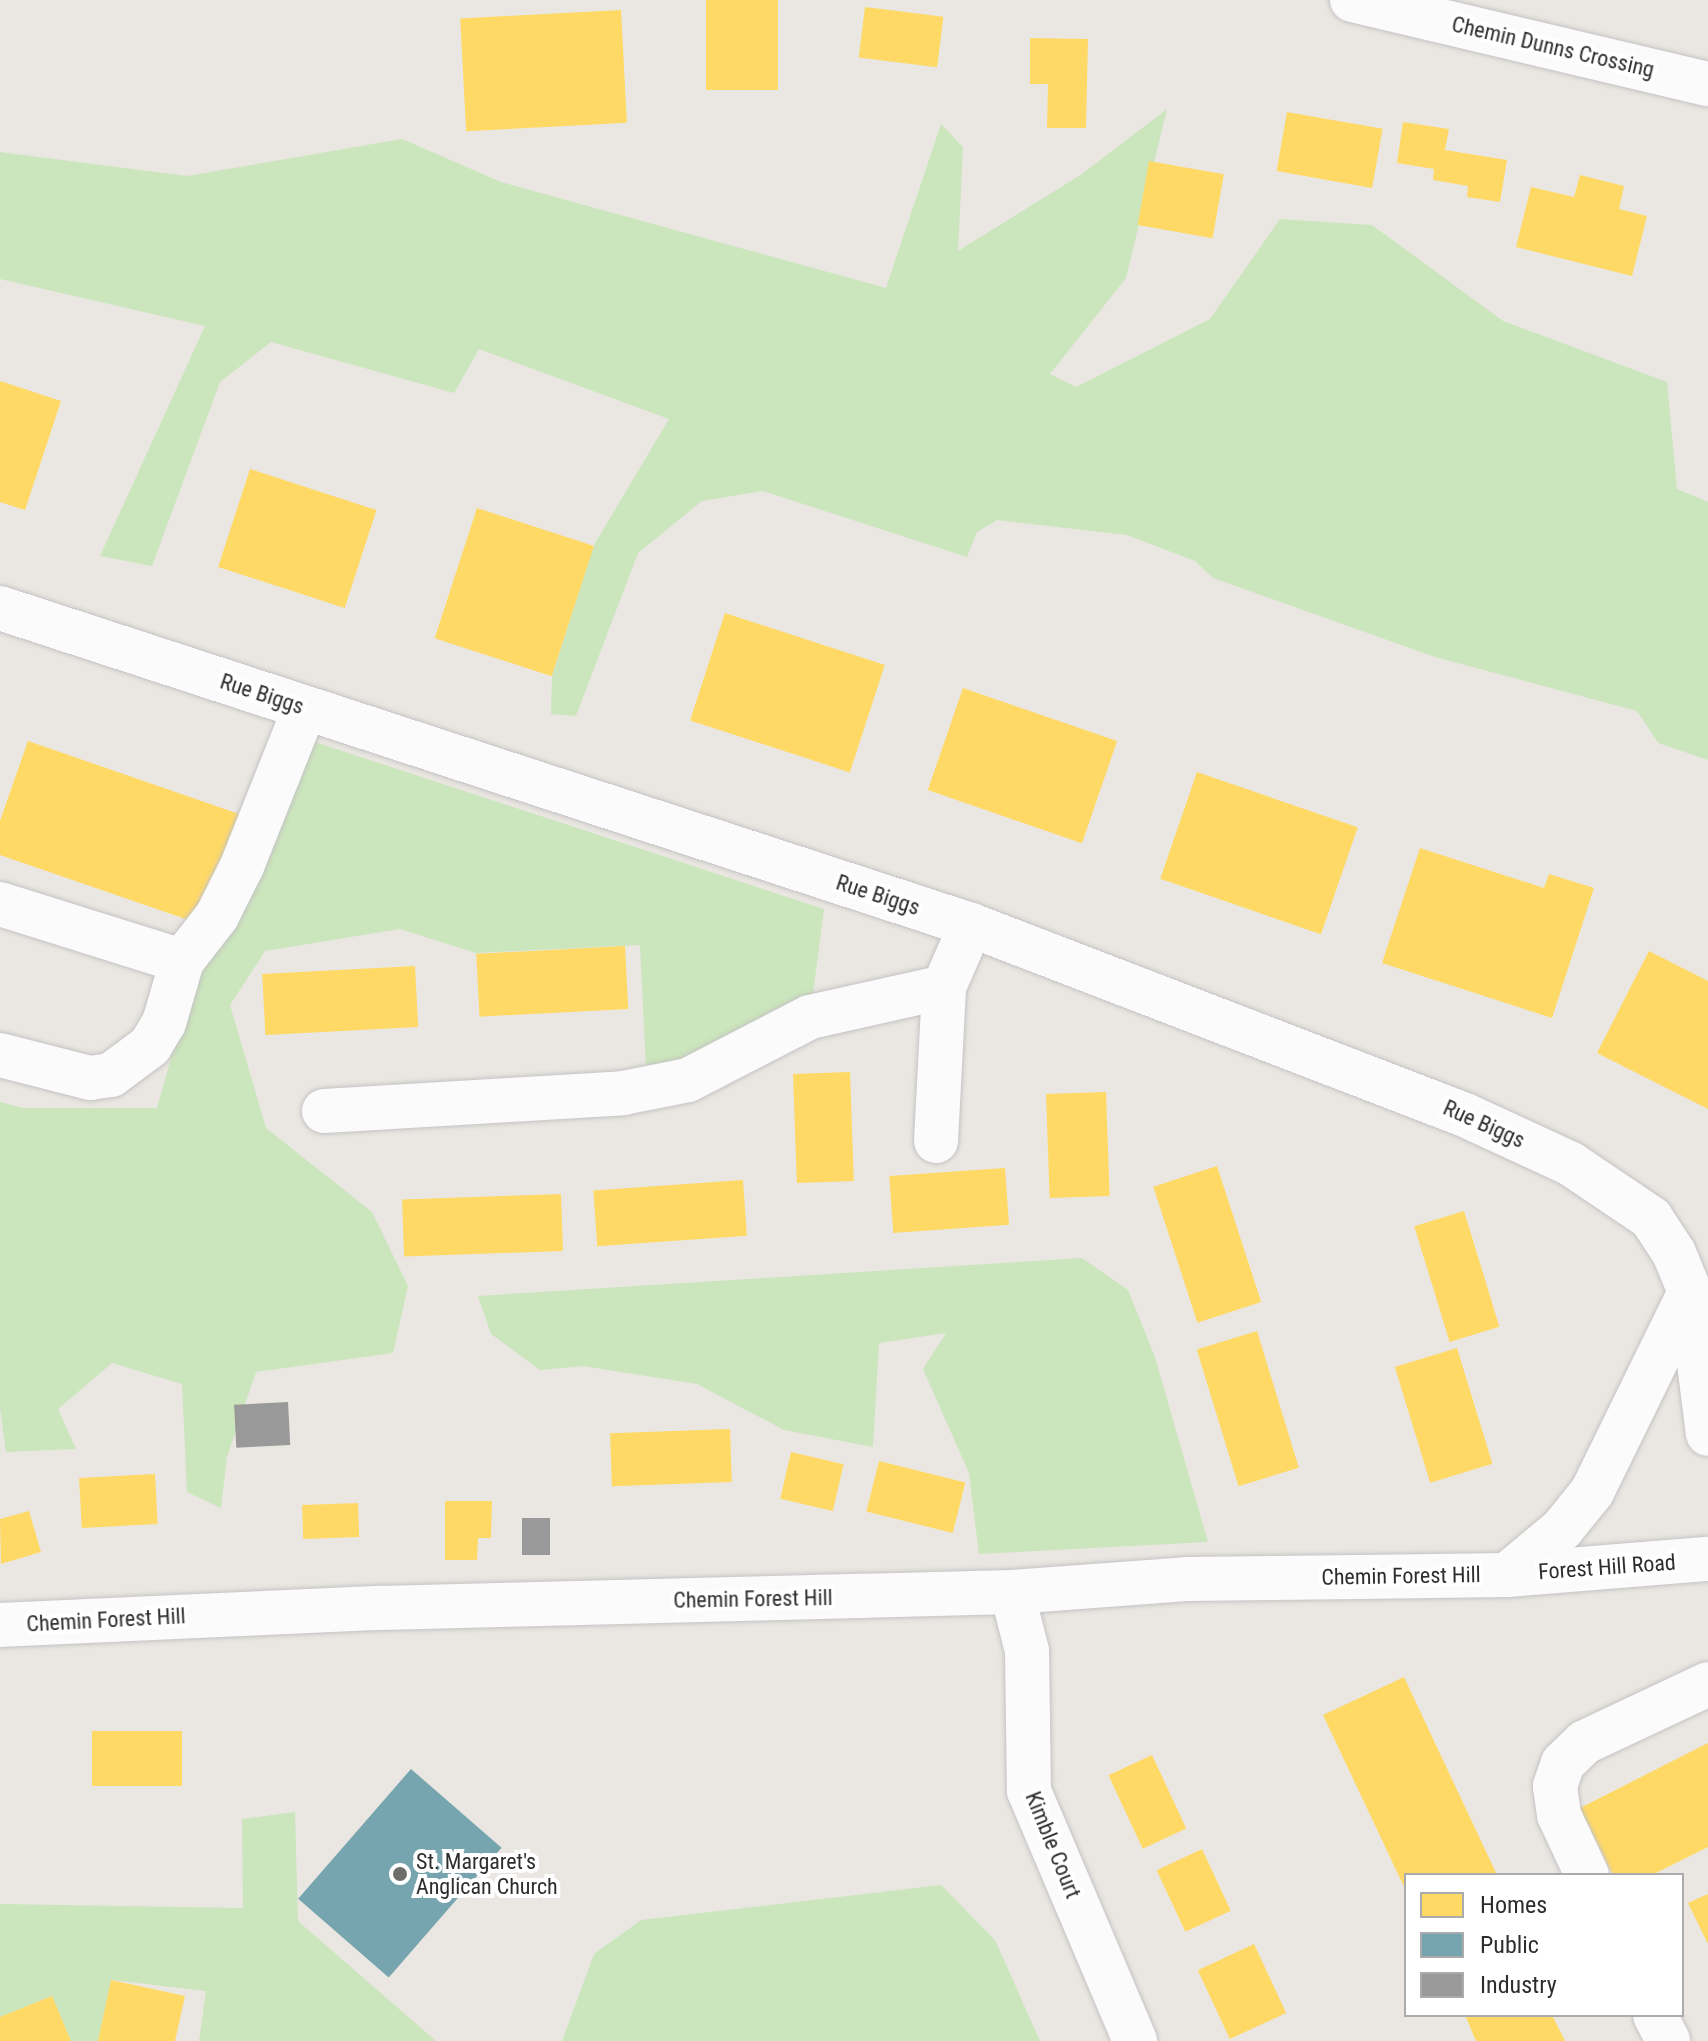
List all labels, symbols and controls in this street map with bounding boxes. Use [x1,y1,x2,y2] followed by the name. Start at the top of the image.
[1449,11,1657,83] street label: Chemin Dunns Crossing
[217,668,307,720] street label: Rue Biggs
[833,869,923,921] street label: Rue Biggs
[1439,1094,1529,1154] street label: Rue Biggs
[1537,1549,1677,1585] street label: Forest Hill Road
[1321,1561,1481,1591] street label: Chemin Forest Hill
[673,1584,833,1614] street label: Chemin Forest Hill
[26,1603,186,1637] street label: Chemin Forest Hill
[1020,1788,1086,1902] street label: Kimble Court
[416,1848,558,1900] place label: St. Margaret's Anglican Church
[391,1865,409,1883] marker: St. Margaret's Anglican Church
[1404,1873,1684,2017] legend
[1480,1891,1547,1919] text: Homes
[1480,1931,1539,1959] text: Public
[1480,1971,1557,1999] text: Industry

